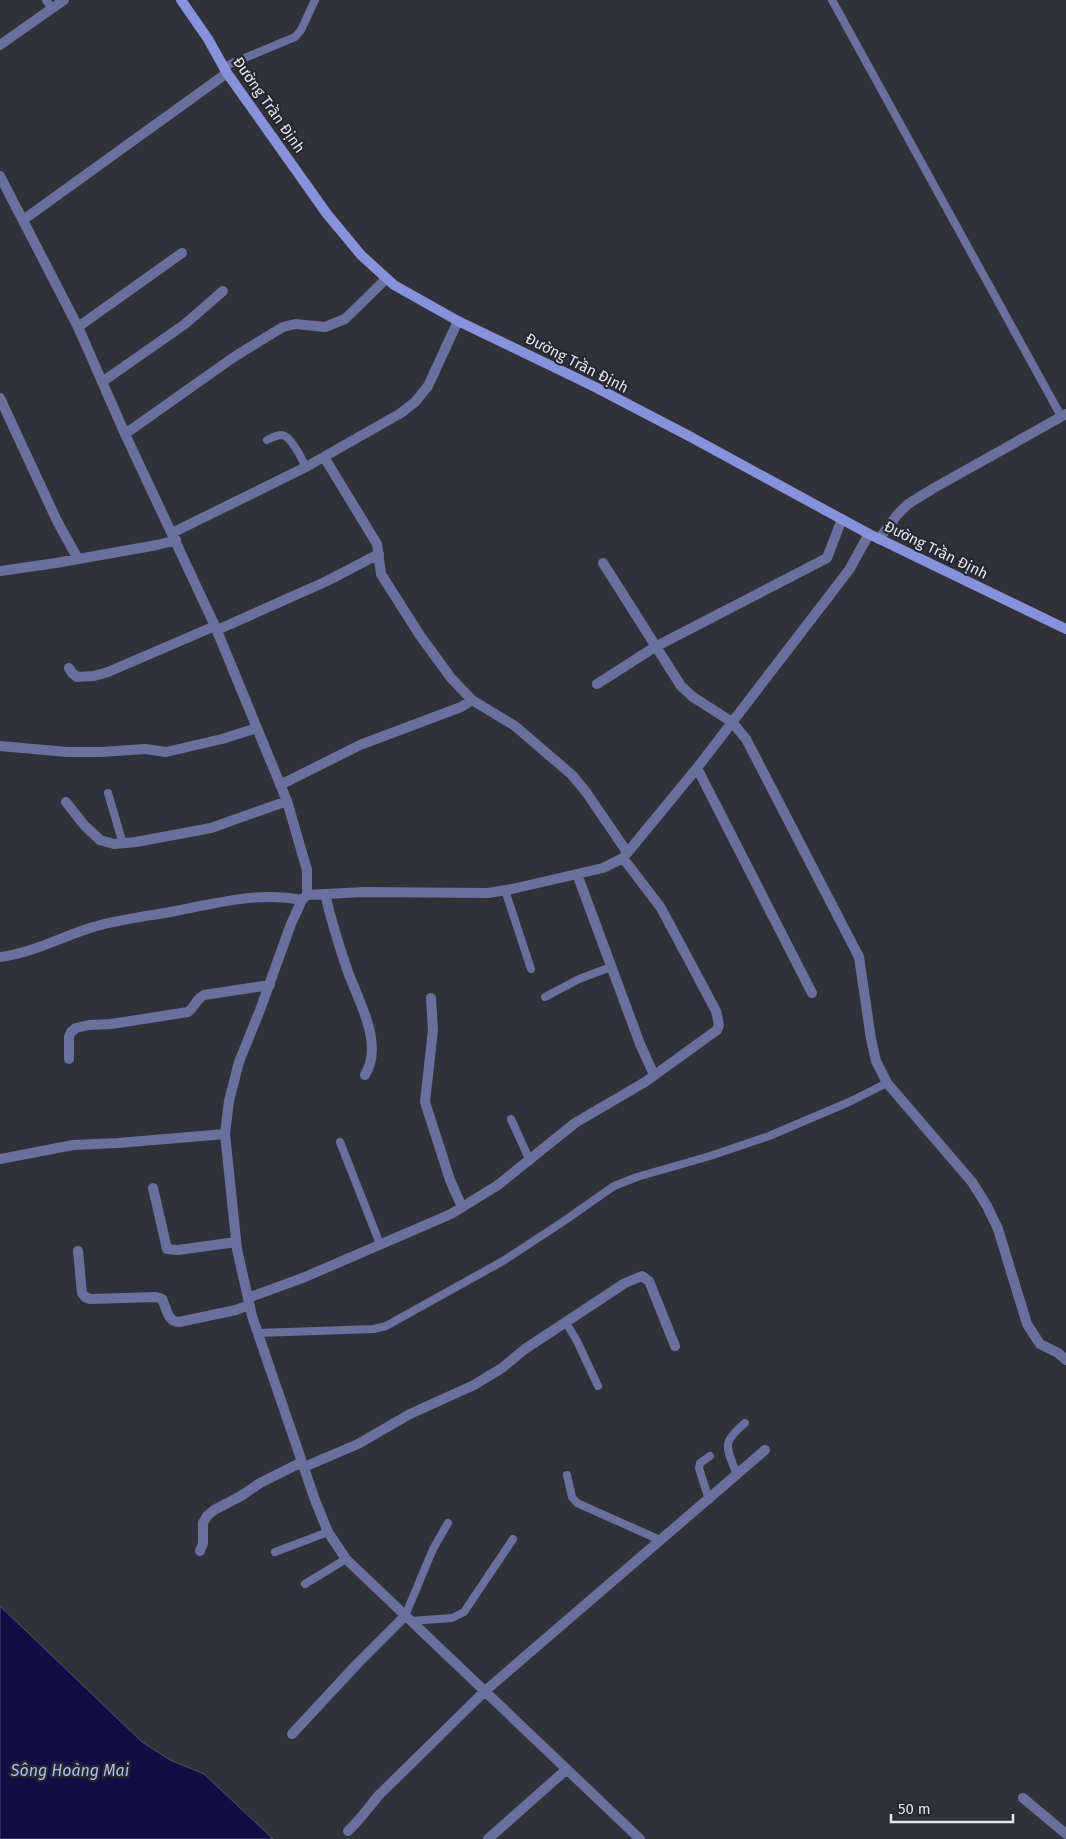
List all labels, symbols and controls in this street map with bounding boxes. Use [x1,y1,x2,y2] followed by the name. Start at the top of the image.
[229,53,309,157] street label: Đường Trần Định
[522,329,632,397] street label: Đường Trần Định
[881,517,991,583] street label: Đường Trần Định
[10,1761,130,1780] water label: Sông Hoàng Mai
[891,1792,1014,1824] scale bar
[898,1800,931,1818] text: 50 m

